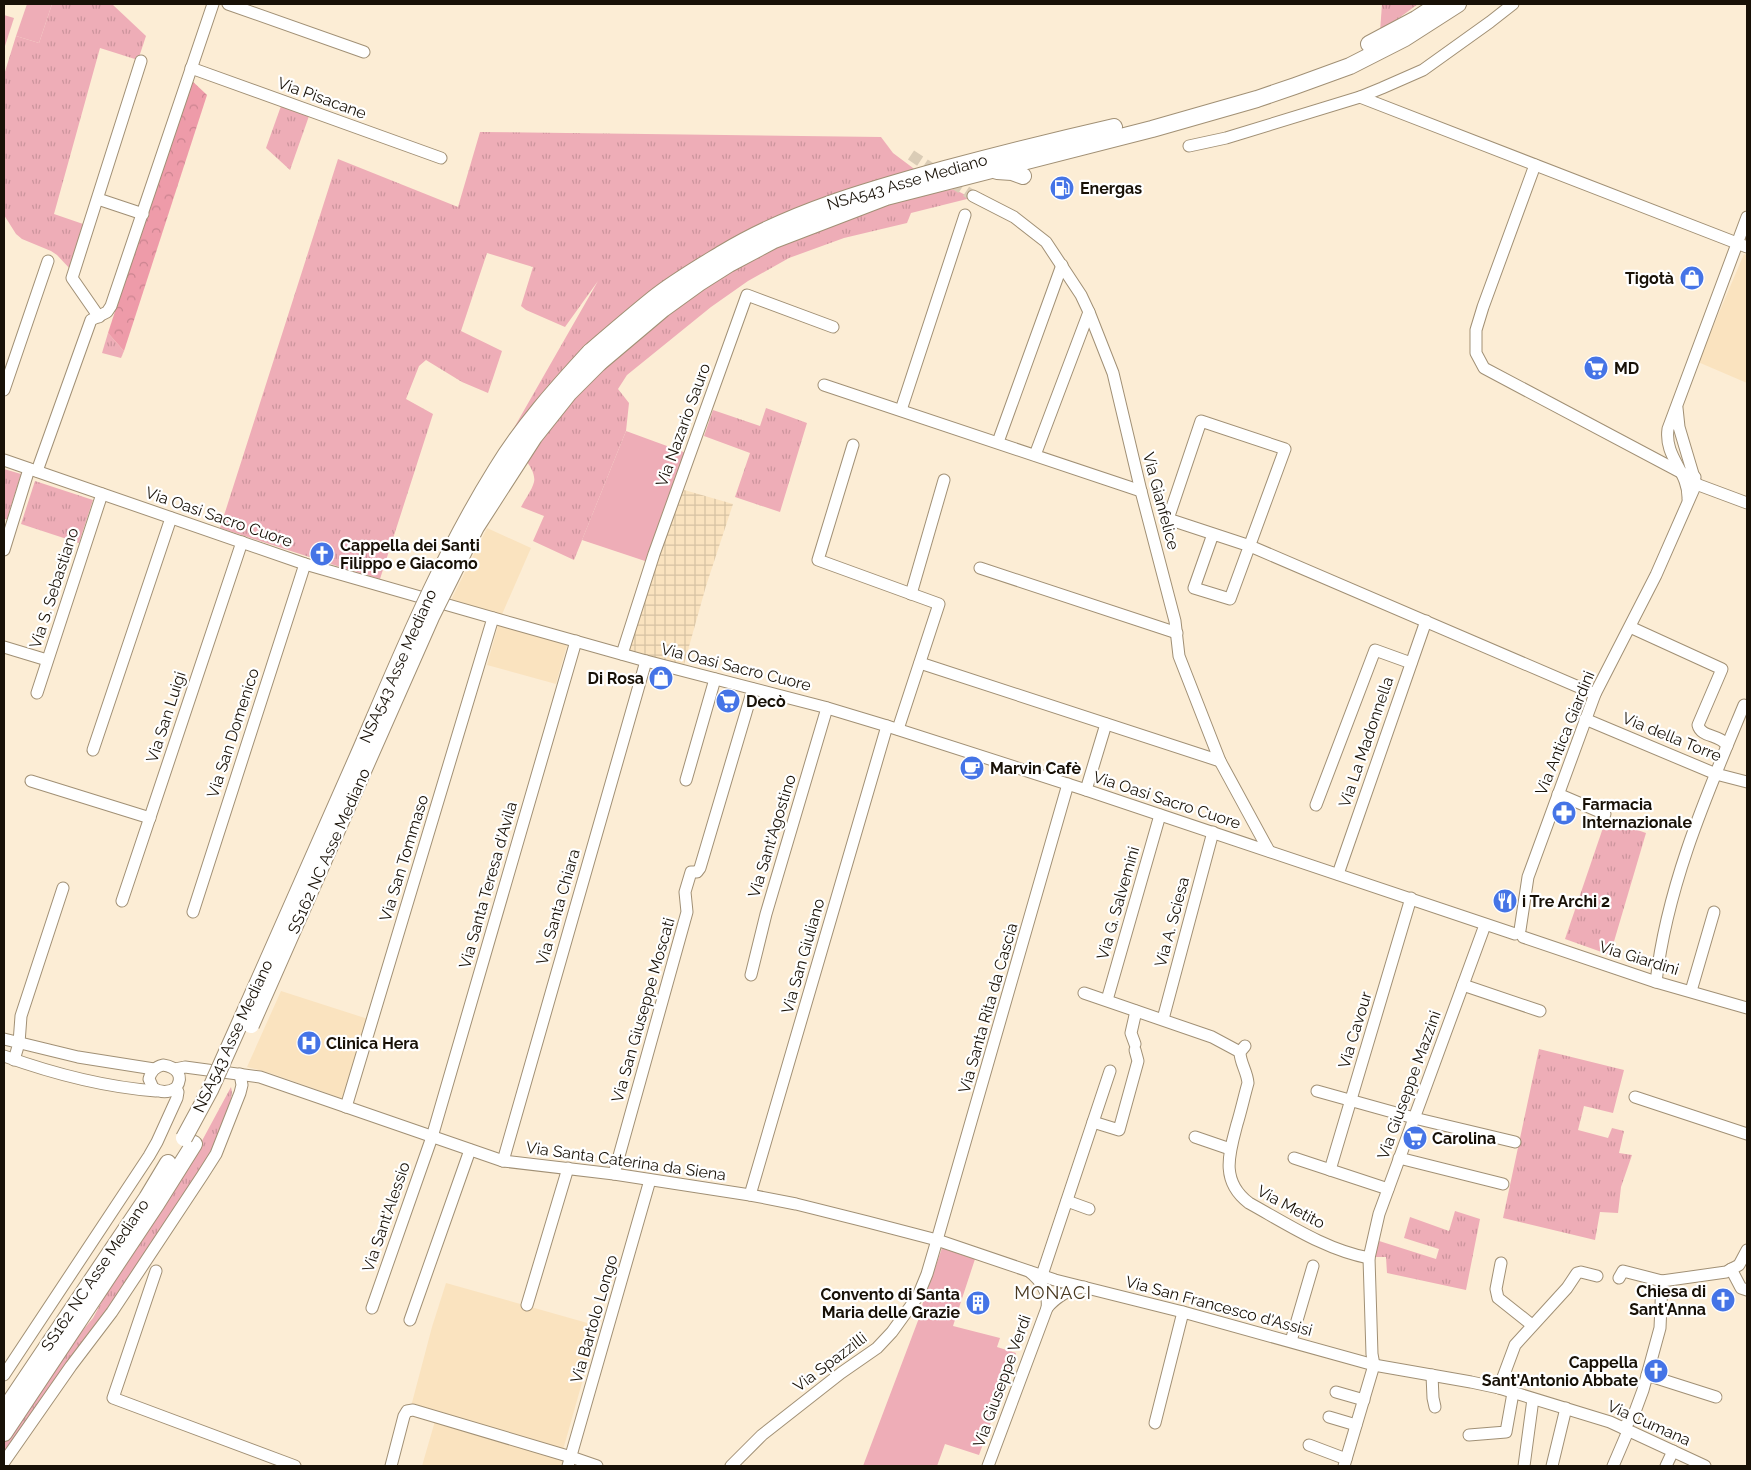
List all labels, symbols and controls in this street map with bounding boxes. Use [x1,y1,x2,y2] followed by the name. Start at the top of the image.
[275,73,369,123] street label: Via Pisacane
[825,150,989,214] street label: NSA543 Asse Mediano
[1049,175,1075,201] fuel station icon: Energas
[1080,179,1142,198] place label: Energas
[1679,265,1705,291] shop icon: Tigotà
[1625,269,1674,288] place label: Tigotà
[1583,355,1609,381] supermarket icon: MD
[1614,359,1639,378] place label: MD
[652,361,714,489] street label: Via Nazario Sauro
[1139,450,1183,552] street label: Via Gianfelice
[143,483,295,551] street label: Via Oasi Sacro Cuore
[26,525,82,651] street label: Via S. Sebastiano
[340,536,480,573] place label: Cappella dei Santi Filippo e Giacomo
[309,541,335,567] church icon: Cappella dei Santi Filippo e Giacomo
[356,586,440,746] street label: NSA543 Asse Mediano
[659,639,813,695] street label: Via Oasi Sacro Cuore
[648,665,674,691] shop icon: Di Rosa
[203,666,263,800] street label: Via San Domenico
[1531,668,1599,798] street label: Via Antica Giardini
[142,669,190,765] street label: Via San Luigi
[588,669,644,688] place label: Di Rosa
[1335,674,1397,810] street label: Via La Madonnella
[715,688,741,714] supermarket icon: Decò
[746,692,786,711] place label: Decò
[1620,708,1724,766] street label: Via della Torre
[959,755,985,781] cafe icon: Marvin Cafè
[990,759,1081,778] place label: Marvin Cafè
[284,765,374,937] street label: SS162 NC Asse Mediano
[1091,767,1243,833] street label: Via Oasi Sacro Cuore
[744,772,800,900] street label: Via Sant'Agostino
[376,792,432,924] street label: Via San Tommaso
[1582,795,1692,832] place label: Farmacia Internazionale
[455,799,521,971] street label: Via Santa Teresa d'Avila
[1551,800,1577,826] pharmacy icon: Farmacia Internazionale
[1093,844,1143,962] street label: Via G. Salvemini
[532,847,584,967] street label: Via Santa Chiara
[1151,875,1193,969] street label: Via A. Sciesa
[1492,888,1518,914] restaurant icon: i Tre Archi 2
[1522,892,1610,911] place label: i Tre Archi 2
[777,896,829,1016] street label: Via San Giuliano
[608,915,678,1105] street label: Via San Giuseppe Moscati
[955,921,1021,1095] street label: Via Santa Rita da Cascia
[1597,937,1681,979] street label: Via Giardini
[189,957,277,1115] street label: NSA543 Asse Mediano
[1334,989,1376,1071] street label: Via Cavour
[1373,1008,1445,1162] street label: Via Giuseppe Mazzini
[296,1030,322,1056] hospital icon: Clinica Hera
[326,1034,419,1053] place label: Clinica Hera
[1402,1125,1428,1151] supermarket icon: Carolina
[1432,1129,1496,1148] place label: Carolina
[525,1138,727,1184] street label: Via Santa Caterina da Siena
[358,1159,414,1275] street label: Via Sant'Alessio
[1254,1181,1328,1233] street label: Via Metito
[37,1195,153,1355] street label: SS162 NC Asse Mediano
[567,1253,621,1385] street label: Via Bartolo Longo
[1124,1272,1314,1340] street label: Via San Francesco d'Assisi
[1014,1282,1092,1303] district label: MONACI
[1629,1282,1706,1319] place label: Chiesa di Sant'Anna
[820,1285,960,1322] place label: Convento di Santa Maria delle Grazie
[1710,1287,1736,1313] church icon: Chiesa di Sant'Anna
[965,1290,991,1316] building icon: Convento di Santa Maria delle Grazie
[969,1312,1035,1450] street label: Via Giuseppe Verdi
[790,1328,870,1396] street label: Via Spazzilli
[1482,1353,1638,1390] place label: Cappella Sant'Antonio Abbate
[1643,1358,1669,1384] church icon: Cappella Sant'Antonio Abbate
[1604,1396,1694,1450] street label: Via Cumana

